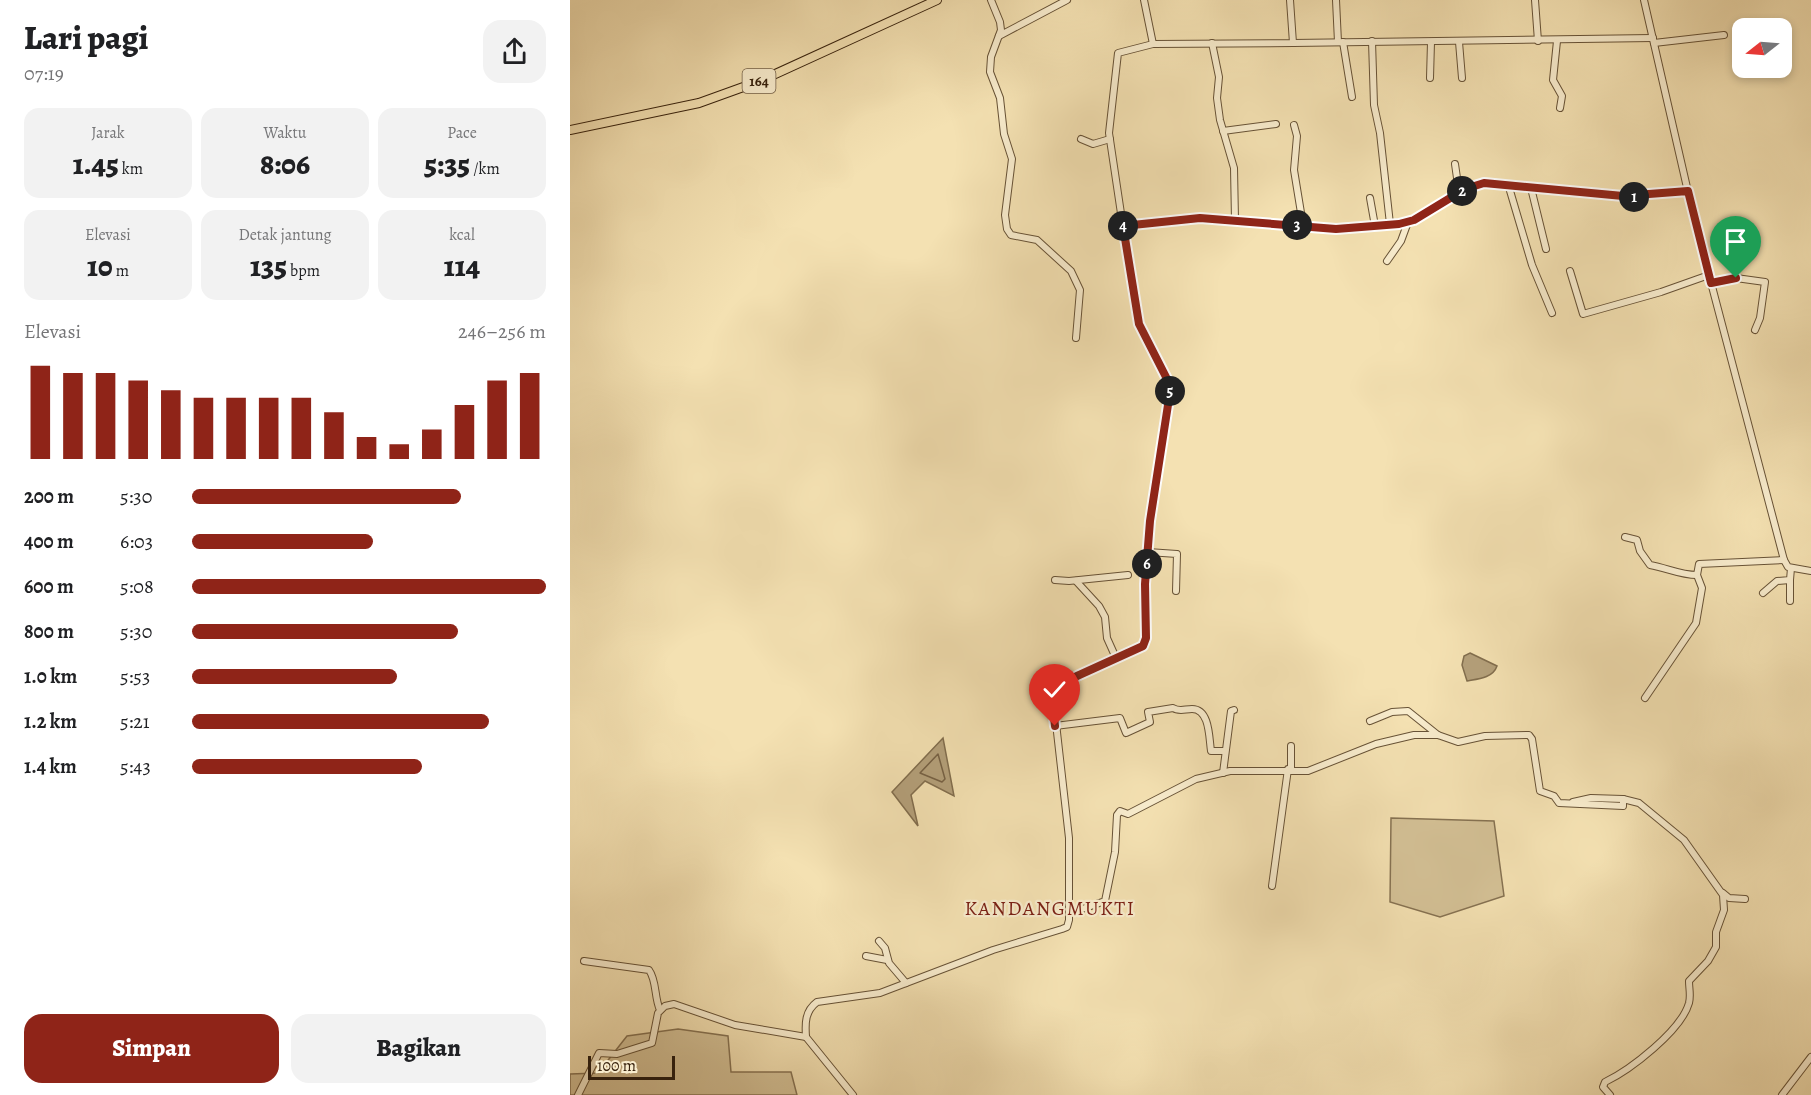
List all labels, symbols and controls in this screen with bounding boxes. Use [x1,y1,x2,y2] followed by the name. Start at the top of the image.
[24,15,148,60] text: Lari pagi
[1732,18,1792,78] north arrow
[1732,18,1792,78] map controls
[483,20,546,83] button: share
[24,60,64,87] text: 07:19
[742,69,776,93] road number: 164
[91,122,125,144] text: Jarak
[264,122,306,144] text: Waktu
[447,122,477,144] text: Pace
[73,144,119,184] text: 1.45
[260,144,310,184] text: 8:06
[424,144,470,184] text: 5:35
[119,158,143,180] text: km
[470,158,500,180] text: /km
[1447,176,1477,206] pin: 2
[1458,180,1466,202] text: 2
[1619,182,1649,212] pin: 1
[1631,186,1637,208] text: 1
[1282,210,1312,240] pin: 3
[1108,211,1138,241] pin: 4
[1294,214,1300,236] text: 3
[1119,215,1127,237] text: 4
[1710,216,1761,278] pin
[85,224,131,246] text: Elevasi
[238,224,332,246] text: Detak jantung
[449,224,475,246] text: kcal
[1719,225,1752,258] icon: arrive
[87,246,113,286] text: 10
[250,246,287,286] text: 135
[444,246,480,286] text: 114
[113,260,129,282] text: m
[287,260,320,282] text: bpm
[24,318,81,345] text: Elevasi
[458,318,546,345] text: 246–256 m
[1155,376,1185,406] pin: 5
[1167,380,1173,402] text: 5
[24,483,74,510] text: 200 m
[120,483,152,510] text: 5:30
[24,528,74,555] text: 400 m
[120,528,153,555] text: 6:03
[1132,549,1162,579] pin: 6
[1143,553,1151,575] text: 6
[24,573,74,600] text: 600 m
[120,573,154,600] text: 5:08
[24,618,74,645] text: 800 m
[120,618,152,645] text: 5:30
[24,663,77,690] text: 1.0 km
[120,663,150,690] text: 5:53
[1029,664,1080,726] pin
[1038,673,1071,706] icon: check
[24,708,77,735] text: 1.2 km
[120,708,150,735] text: 5:21
[24,753,77,780] text: 1.4 km
[120,753,151,780] text: 5:43
[965,895,1135,922] district label: KANDANGMUKTI
[24,1014,279,1083] button: Simpan
[291,1014,546,1083] button: Bagikan
[588,1053,675,1080] scale bar
[597,1055,636,1077] text: 100 m

